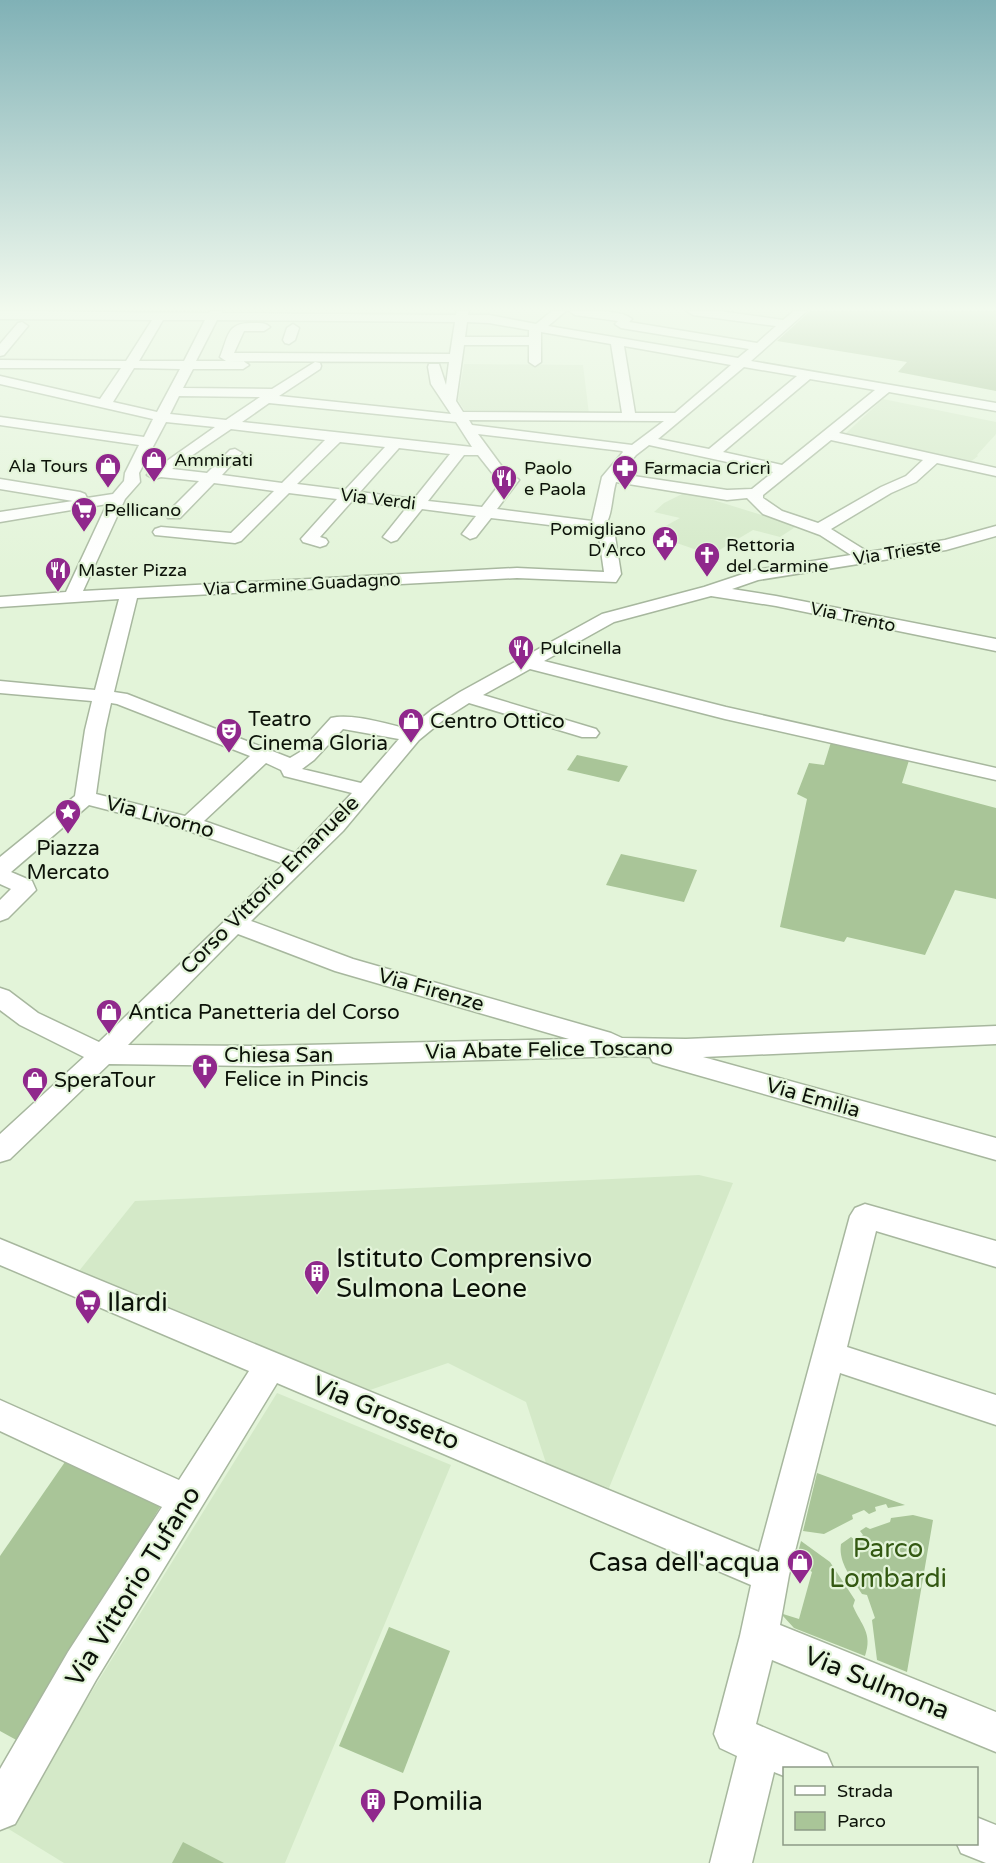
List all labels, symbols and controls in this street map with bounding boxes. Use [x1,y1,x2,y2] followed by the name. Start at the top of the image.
[139,445,169,483] shop icon: Ammirati
[174,449,253,471] place label: Ammirati
[93,451,123,489] shop icon: Ala Tours
[610,453,640,491] pharmacy icon: Farmacia Cricrì
[8,455,88,477] place label: Ala Tours
[524,457,586,500] place label: Paolo e Paola
[644,457,771,479] place label: Farmacia Cricrì
[489,463,519,501] restaurant icon: Paolo e Paola
[339,483,417,515] street label: Via Verdi
[69,495,99,533] supermarket icon: Pellicano
[104,499,181,521] place label: Pellicano
[550,518,646,561] place label: Pomigliano D'Arco
[650,524,680,562] public building icon: Pomigliano D'Arco
[726,534,828,577] place label: Rettoria del Carmine
[852,534,942,570] street label: Via Trieste
[692,540,722,578] church icon: Rettoria del Carmine
[43,555,73,593] restaurant icon: Master Pizza
[78,559,187,581] place label: Master Pizza
[203,568,401,600] street label: Via Carmine Guadagno
[808,597,898,637] street label: Via Trento
[506,633,536,671] restaurant icon: Pulcinella
[540,637,622,659] place label: Pulcinella
[396,706,426,744] shop icon: Centro Ottico
[248,707,388,756] place label: Teatro Cinema Gloria
[430,709,565,734] place label: Centro Ottico
[214,716,244,754] theatre icon: Teatro Cinema Gloria
[103,790,217,844] street label: Via Livorno
[176,791,364,979] street label: Corso Vittorio Emanuele
[53,797,83,835] place icon: Piazza Mercato
[27,836,110,885] place label: Piazza Mercato
[375,963,487,1017] street label: Via Firenze
[94,997,124,1035] shop icon: Antica Panetteria del Corso
[128,1000,400,1025] place label: Antica Panetteria del Corso
[425,1035,673,1065] street label: Via Abate Felice Toscano
[224,1043,369,1092] place label: Chiesa San Felice in Pincis
[190,1052,220,1090] church icon: Chiesa San Felice in Pincis
[20,1065,50,1103] shop icon: SperaTour
[54,1068,155,1093] place label: SperaTour
[763,1073,863,1123] street label: Via Emilia
[336,1243,592,1304] place label: Istituto Comprensivo Sulmona Leone
[302,1258,332,1296] building icon: Istituto Comprensivo Sulmona Leone
[73,1287,103,1325] supermarket icon: Ilardi
[107,1287,168,1318] place label: Ilardi
[308,1369,464,1457] street label: Via Grosseto
[59,1480,207,1692] street label: Via Vittorio Tufano
[829,1533,947,1594] park label: Parco Lombardi
[588,1547,780,1578] place label: Casa dell'acqua
[785,1547,815,1585] shop icon: Casa dell'acqua
[800,1640,954,1726] street label: Via Sulmona
[783,1767,978,1845] legend
[837,1780,893,1802] text: Strada
[358,1786,388,1824] building icon: Pomilia
[392,1786,483,1817] place label: Pomilia
[837,1810,886,1832] text: Parco

